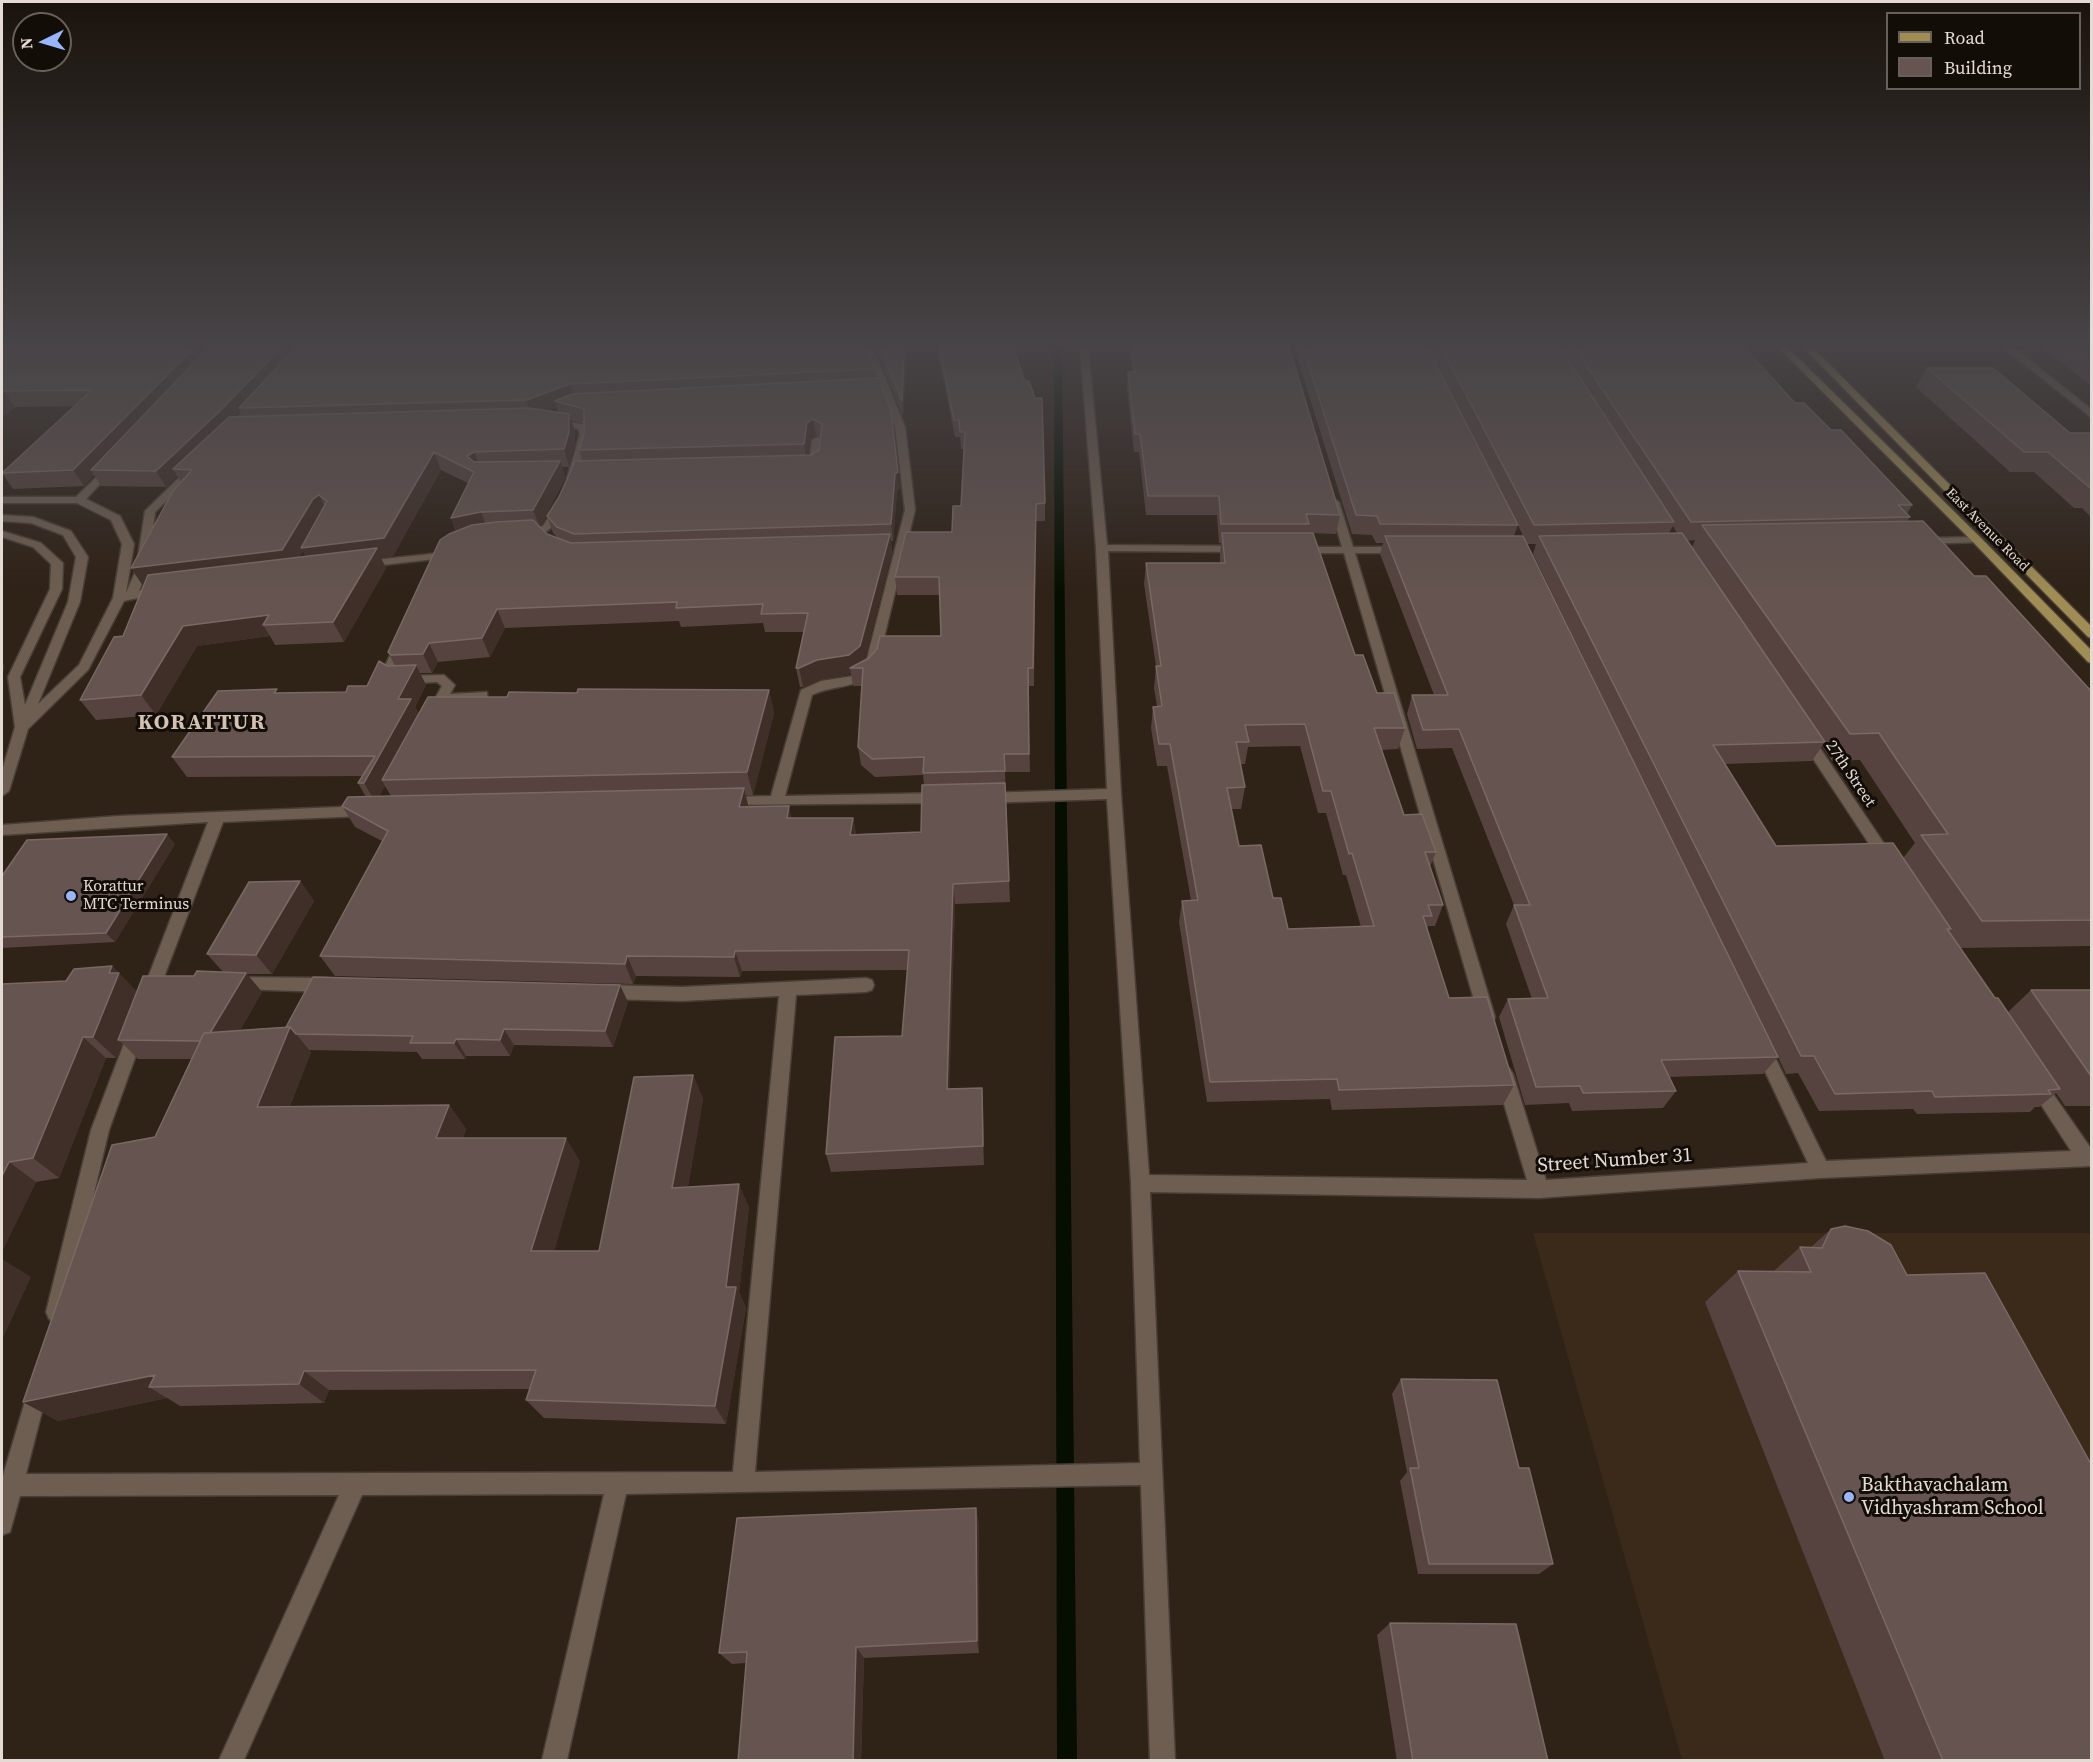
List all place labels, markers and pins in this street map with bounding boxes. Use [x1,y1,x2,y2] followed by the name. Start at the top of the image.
[83,877,189,915] place label: Korattur MTC Terminus
[64,889,78,903] marker: Korattur MTC Terminus
[1861,1474,2044,1521] place label: Bakthavachalam Vidhyashram School
[1842,1490,1856,1504] marker: Bakthavachalam Vidhyashram School

